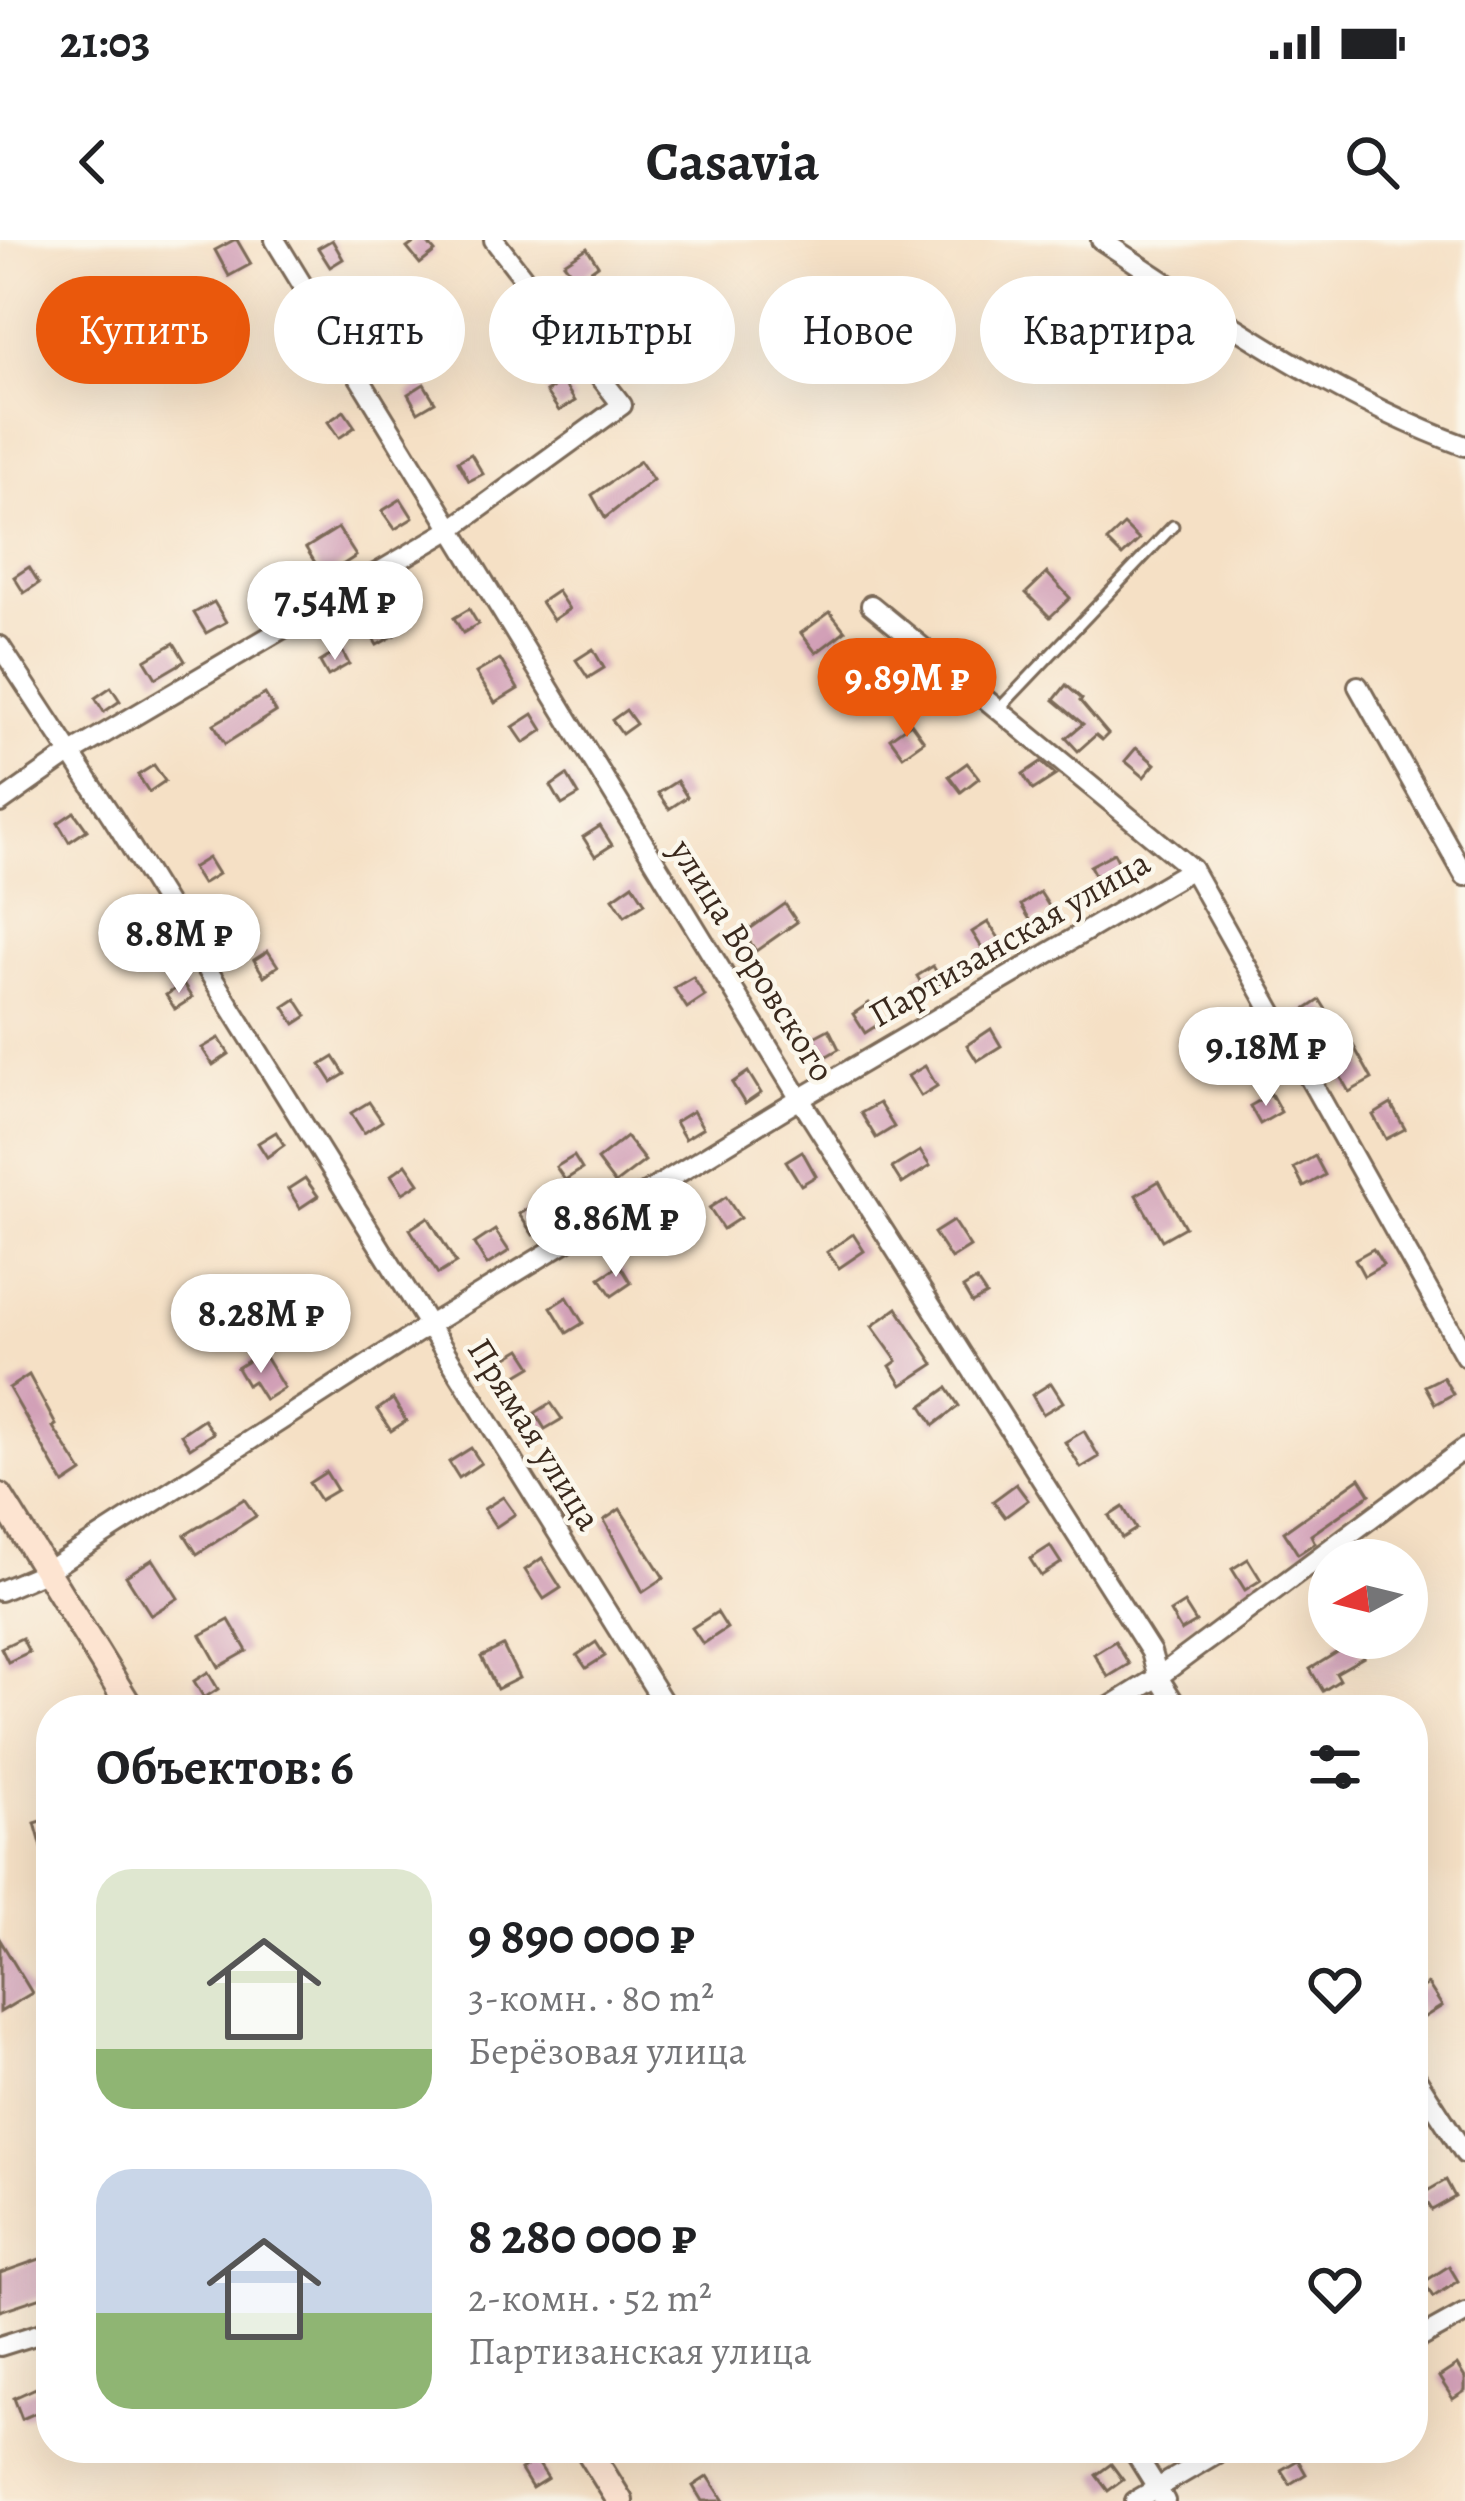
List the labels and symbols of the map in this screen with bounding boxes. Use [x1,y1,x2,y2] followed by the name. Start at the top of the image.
[224,561,446,663] pin: 7.54M ₽
[796,638,1018,740] pin: 9.89M ₽
[658,828,847,1091] street label: улица Воровского
[859,837,1159,1038] street label: Партизанская улица
[81,894,277,996] pin: 8.8M ₽
[1155,1007,1377,1109] pin: 9.18M ₽
[505,1178,727,1280] pin: 8.86M ₽
[150,1274,372,1376] pin: 8.28M ₽
[456,1328,614,1540] street label: Прямая улица
[1308,1539,1428,1659] north arrow

